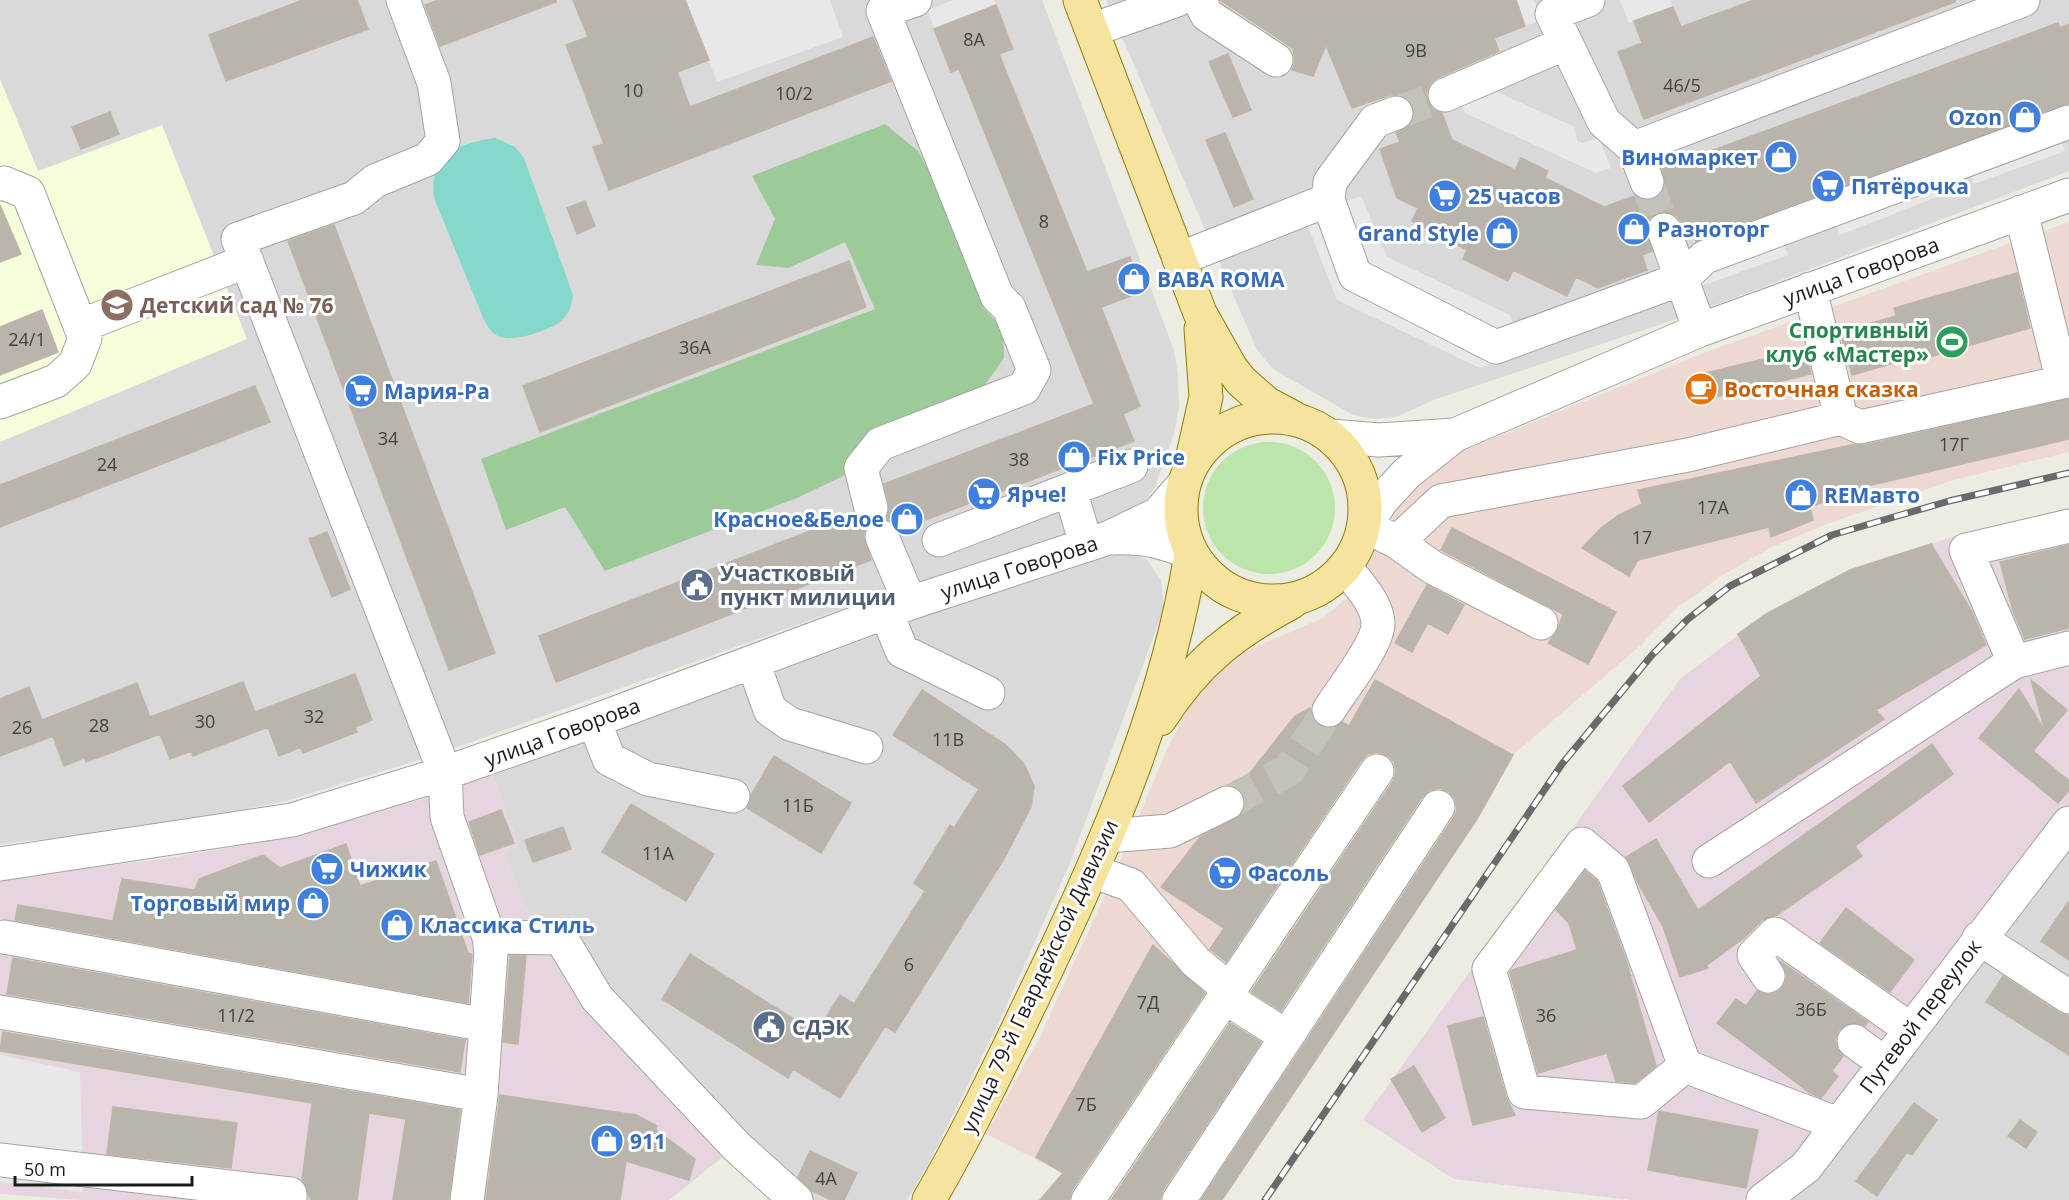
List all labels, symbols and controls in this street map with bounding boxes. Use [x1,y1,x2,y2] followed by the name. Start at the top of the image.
[963,27,985,51] house number: 8А
[1405,38,1427,62] house number: 9В
[1663,73,1701,97] house number: 46/5
[623,78,643,102] house number: 10
[775,81,813,105] house number: 10/2
[2007,99,2043,135] shop icon: Ozon
[1948,103,2002,131] place label: Ozon
[1763,139,1799,175] shop icon: Виномаркет
[1621,143,1758,171] place label: Виномаркет
[1810,168,1846,204] supermarket icon: Пятёрочка
[1851,172,1969,200] place label: Пятёрочка
[1427,178,1463,214] supermarket icon: 25 часов
[1468,182,1561,210] place label: 25 часов
[1039,209,1049,233] house number: 8
[1616,211,1652,247] shop icon: Разноторг
[1484,215,1520,251] shop icon: Grand Style
[1657,215,1769,243] place label: Разноторг
[1358,219,1479,247] place label: Grand Style
[1779,230,1943,312] street label: улица Говорова
[1116,261,1152,297] shop icon: BABA ROMA
[1157,265,1285,293] place label: BABA ROMA
[99,287,135,323] school or university icon: Детский сад № 76
[140,291,334,319] place label: Детский сад № 76
[1766,316,1929,368] place label: Спортивный клуб «Мастер»
[1934,324,1970,360] sports icon: Спортивный клуб «Мастер»
[8,327,46,351] house number: 24/1
[679,335,712,359] house number: 36А
[1683,371,1719,407] cafe icon: Восточная сказка
[343,373,379,409] supermarket icon: Мария-Ра
[1724,375,1919,403] place label: Восточная сказка
[384,377,490,405] place label: Мария-Ра
[378,426,398,450] house number: 34
[1939,432,1969,456] house number: 17Г
[1056,439,1092,475] shop icon: Fix Price
[1097,443,1185,471] place label: Fix Price
[1009,447,1029,471] house number: 38
[97,452,117,476] house number: 24
[966,476,1002,512] supermarket icon: Ярче!
[1783,477,1819,513] shop icon: REMавто
[1006,480,1066,508] place label: Ярче!
[1824,481,1920,509] place label: REMавто
[1697,495,1730,519] house number: 17А
[889,501,925,537] shop icon: Красное&Белое
[713,505,884,533] place label: Красное&Белое
[1632,525,1652,549] house number: 17
[937,528,1101,606] street label: улица Говорова
[720,559,896,611] place label: Участковый пункт милиции
[679,567,715,603] public building icon: Участковый пункт милиции
[480,691,644,773] street label: улица Говорова
[304,704,324,728] house number: 32
[195,709,215,733] house number: 30
[89,713,109,737] house number: 28
[12,715,32,739] house number: 26
[932,727,964,751] house number: 11В
[782,793,814,817] house number: 11Б
[954,815,1124,1137] street label: улица 79-й Гвардейской Дивизии
[642,841,675,865] house number: 11А
[309,851,345,887] supermarket icon: Чижик
[350,855,427,883] place label: Чижик
[1207,855,1243,891] supermarket icon: Фасоль
[1248,859,1329,887] place label: Фасоль
[295,885,331,921] shop icon: Торговый мир
[131,889,290,917] place label: Торговый мир
[379,907,415,943] shop icon: Классика Стиль
[420,911,595,939] place label: Классика Стиль
[1853,933,1987,1099] street label: Путевой переулок
[904,952,914,976] house number: 6
[1137,990,1159,1014] house number: 7Д
[1795,997,1827,1021] house number: 36Б
[217,1003,255,1027] house number: 11/2
[1536,1003,1556,1027] house number: 36
[751,1009,787,1045] public building icon: СДЭК
[792,1013,850,1041] place label: СДЭК
[1075,1092,1097,1116] house number: 7Б
[589,1123,625,1159] shop icon: 911
[630,1127,666,1155] place label: 911
[15,1149,192,1187] scale bar
[24,1157,66,1181] text: 50 m
[815,1166,837,1190] house number: 4А

